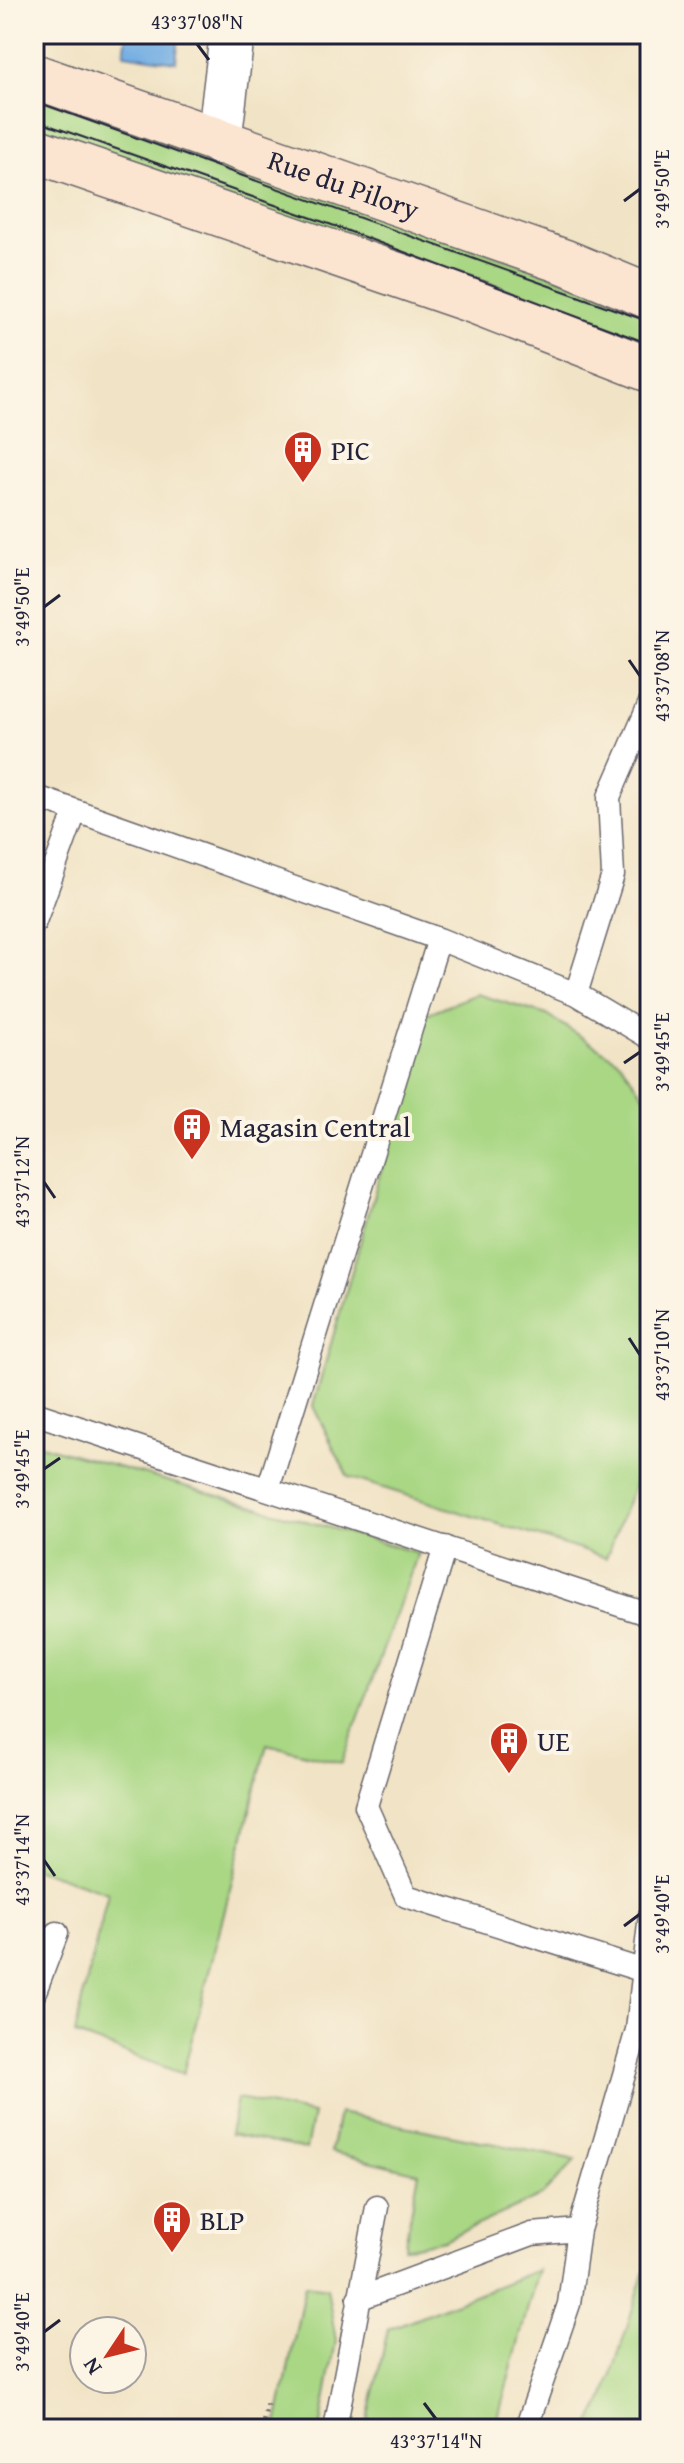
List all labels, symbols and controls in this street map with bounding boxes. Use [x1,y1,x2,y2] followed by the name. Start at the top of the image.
[151,7,243,36] text: 43°37'08"N
[263,139,425,229] street label: Rue du Pilory
[647,149,676,229] text: 3°49'50"E
[282,429,324,484] building icon: PIC
[331,429,370,470] place label: PIC
[7,567,36,647] text: 3°49'50"E
[647,630,676,722] text: 43°37'08"N
[647,1012,676,1092] text: 3°49'45"E
[171,1106,213,1161] building icon: Magasin Central
[220,1106,411,1147] place label: Magasin Central
[7,1136,36,1228] text: 43°37'12"N
[647,1309,676,1401] text: 43°37'10"N
[7,1429,36,1509] text: 3°49'45"E
[488,1720,530,1775] building icon: UE
[537,1720,570,1761] place label: UE
[7,1814,36,1906] text: 43°37'14"N
[647,1874,676,1954] text: 3°49'40"E
[151,2199,193,2254] building icon: BLP
[200,2199,245,2240] place label: BLP
[7,2292,36,2372] text: 3°49'40"E
[68,2315,148,2395] north arrow
[74,2351,109,2382] text: N
[390,2426,482,2455] text: 43°37'14"N

